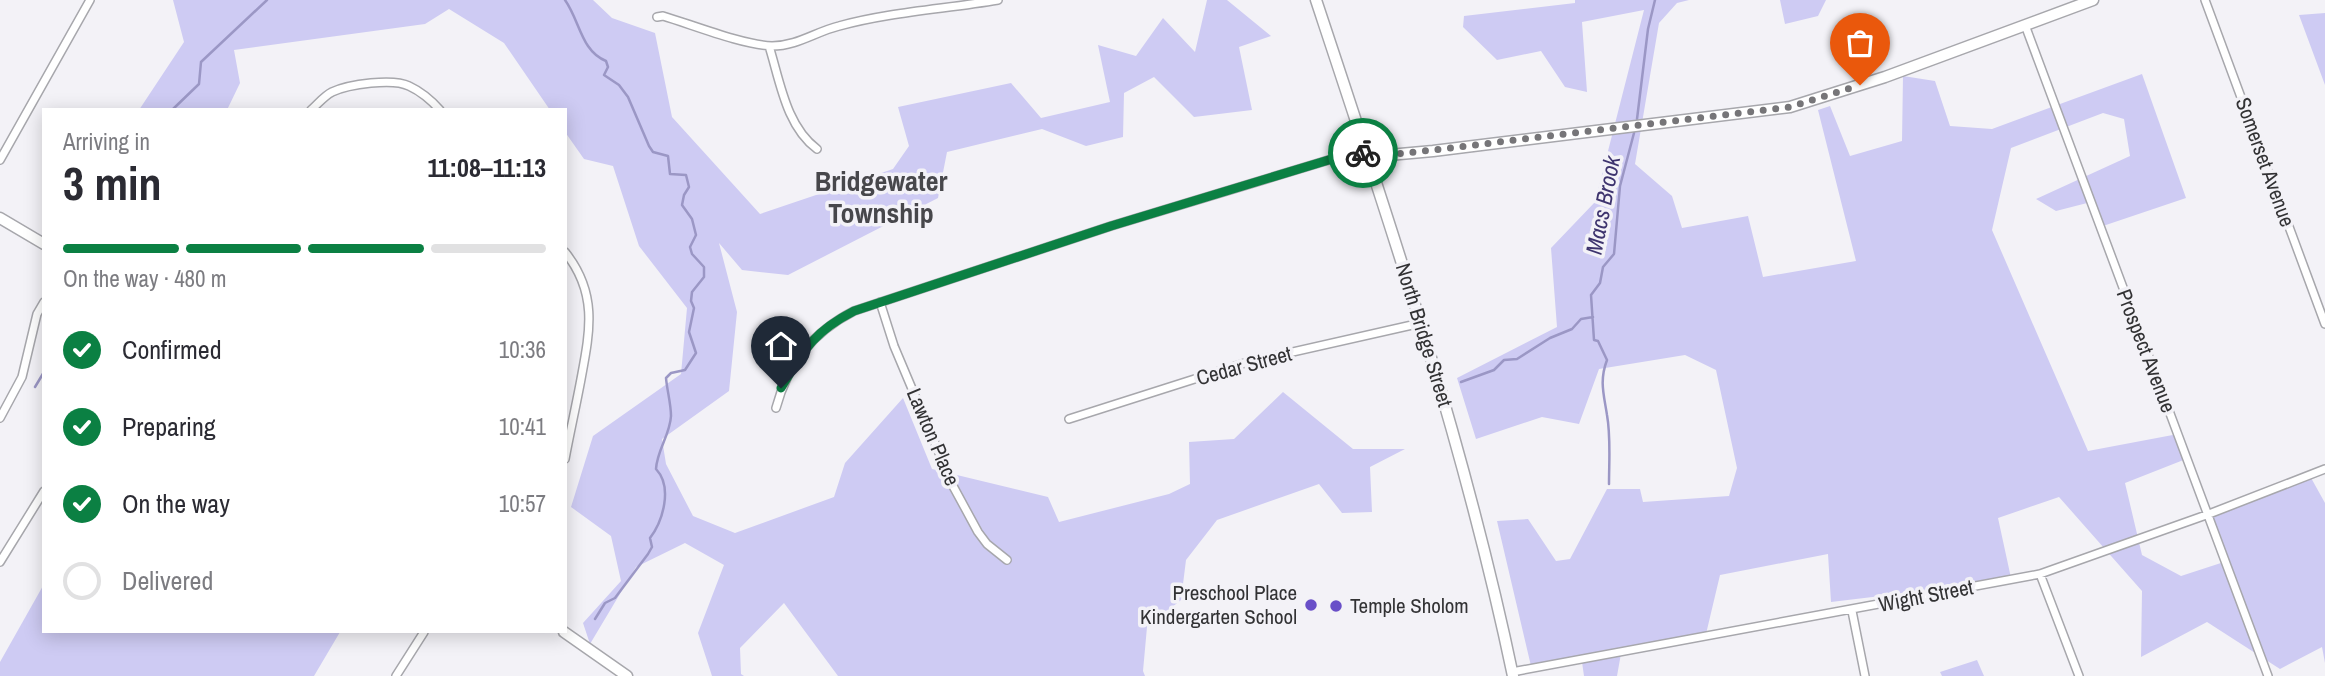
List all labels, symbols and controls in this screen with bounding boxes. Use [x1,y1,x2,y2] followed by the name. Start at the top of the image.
[1830,13,1890,85] pin
[1841,24,1879,62] icon: bag
[2229,93,2302,231] street label: Somerset Avenue
[1328,118,1398,188] courier
[63,126,150,157] text: Arriving in
[1344,134,1382,172] icon: bike
[427,150,546,185] text: 11:08–11:13
[63,152,162,214] text: 3 min
[1578,152,1628,257] water label: Macs Brook
[815,162,947,232] district label: Bridgewater Township
[1389,260,1460,410] street label: North Bridge Street
[63,263,227,294] text: On the way · 480 m
[2110,285,2183,417] street label: Prospect Avenue
[751,316,811,388] pin
[762,327,800,365] icon: home
[63,331,101,369] icon: check
[122,332,222,367] text: Confirmed
[499,334,546,365] text: 10:36
[1193,339,1295,392] street label: Cedar Street
[900,384,967,490] street label: Lawton Place
[63,408,101,446] icon: check
[122,409,216,444] text: Preparing
[499,411,546,442] text: 10:41
[63,485,101,523] icon: check
[122,486,230,521] text: On the way
[499,488,546,519] text: 10:57
[122,563,213,598] text: Delivered
[1876,572,1976,619] street label: Wight Street
[1140,578,1297,631] place label: Preschool Place Kindergarten School
[1350,591,1469,620] place label: Temple Sholom
[1303,597,1319,613] marker: Preschool Place Kindergarten School
[1328,598,1344,614] marker: Temple Sholom

